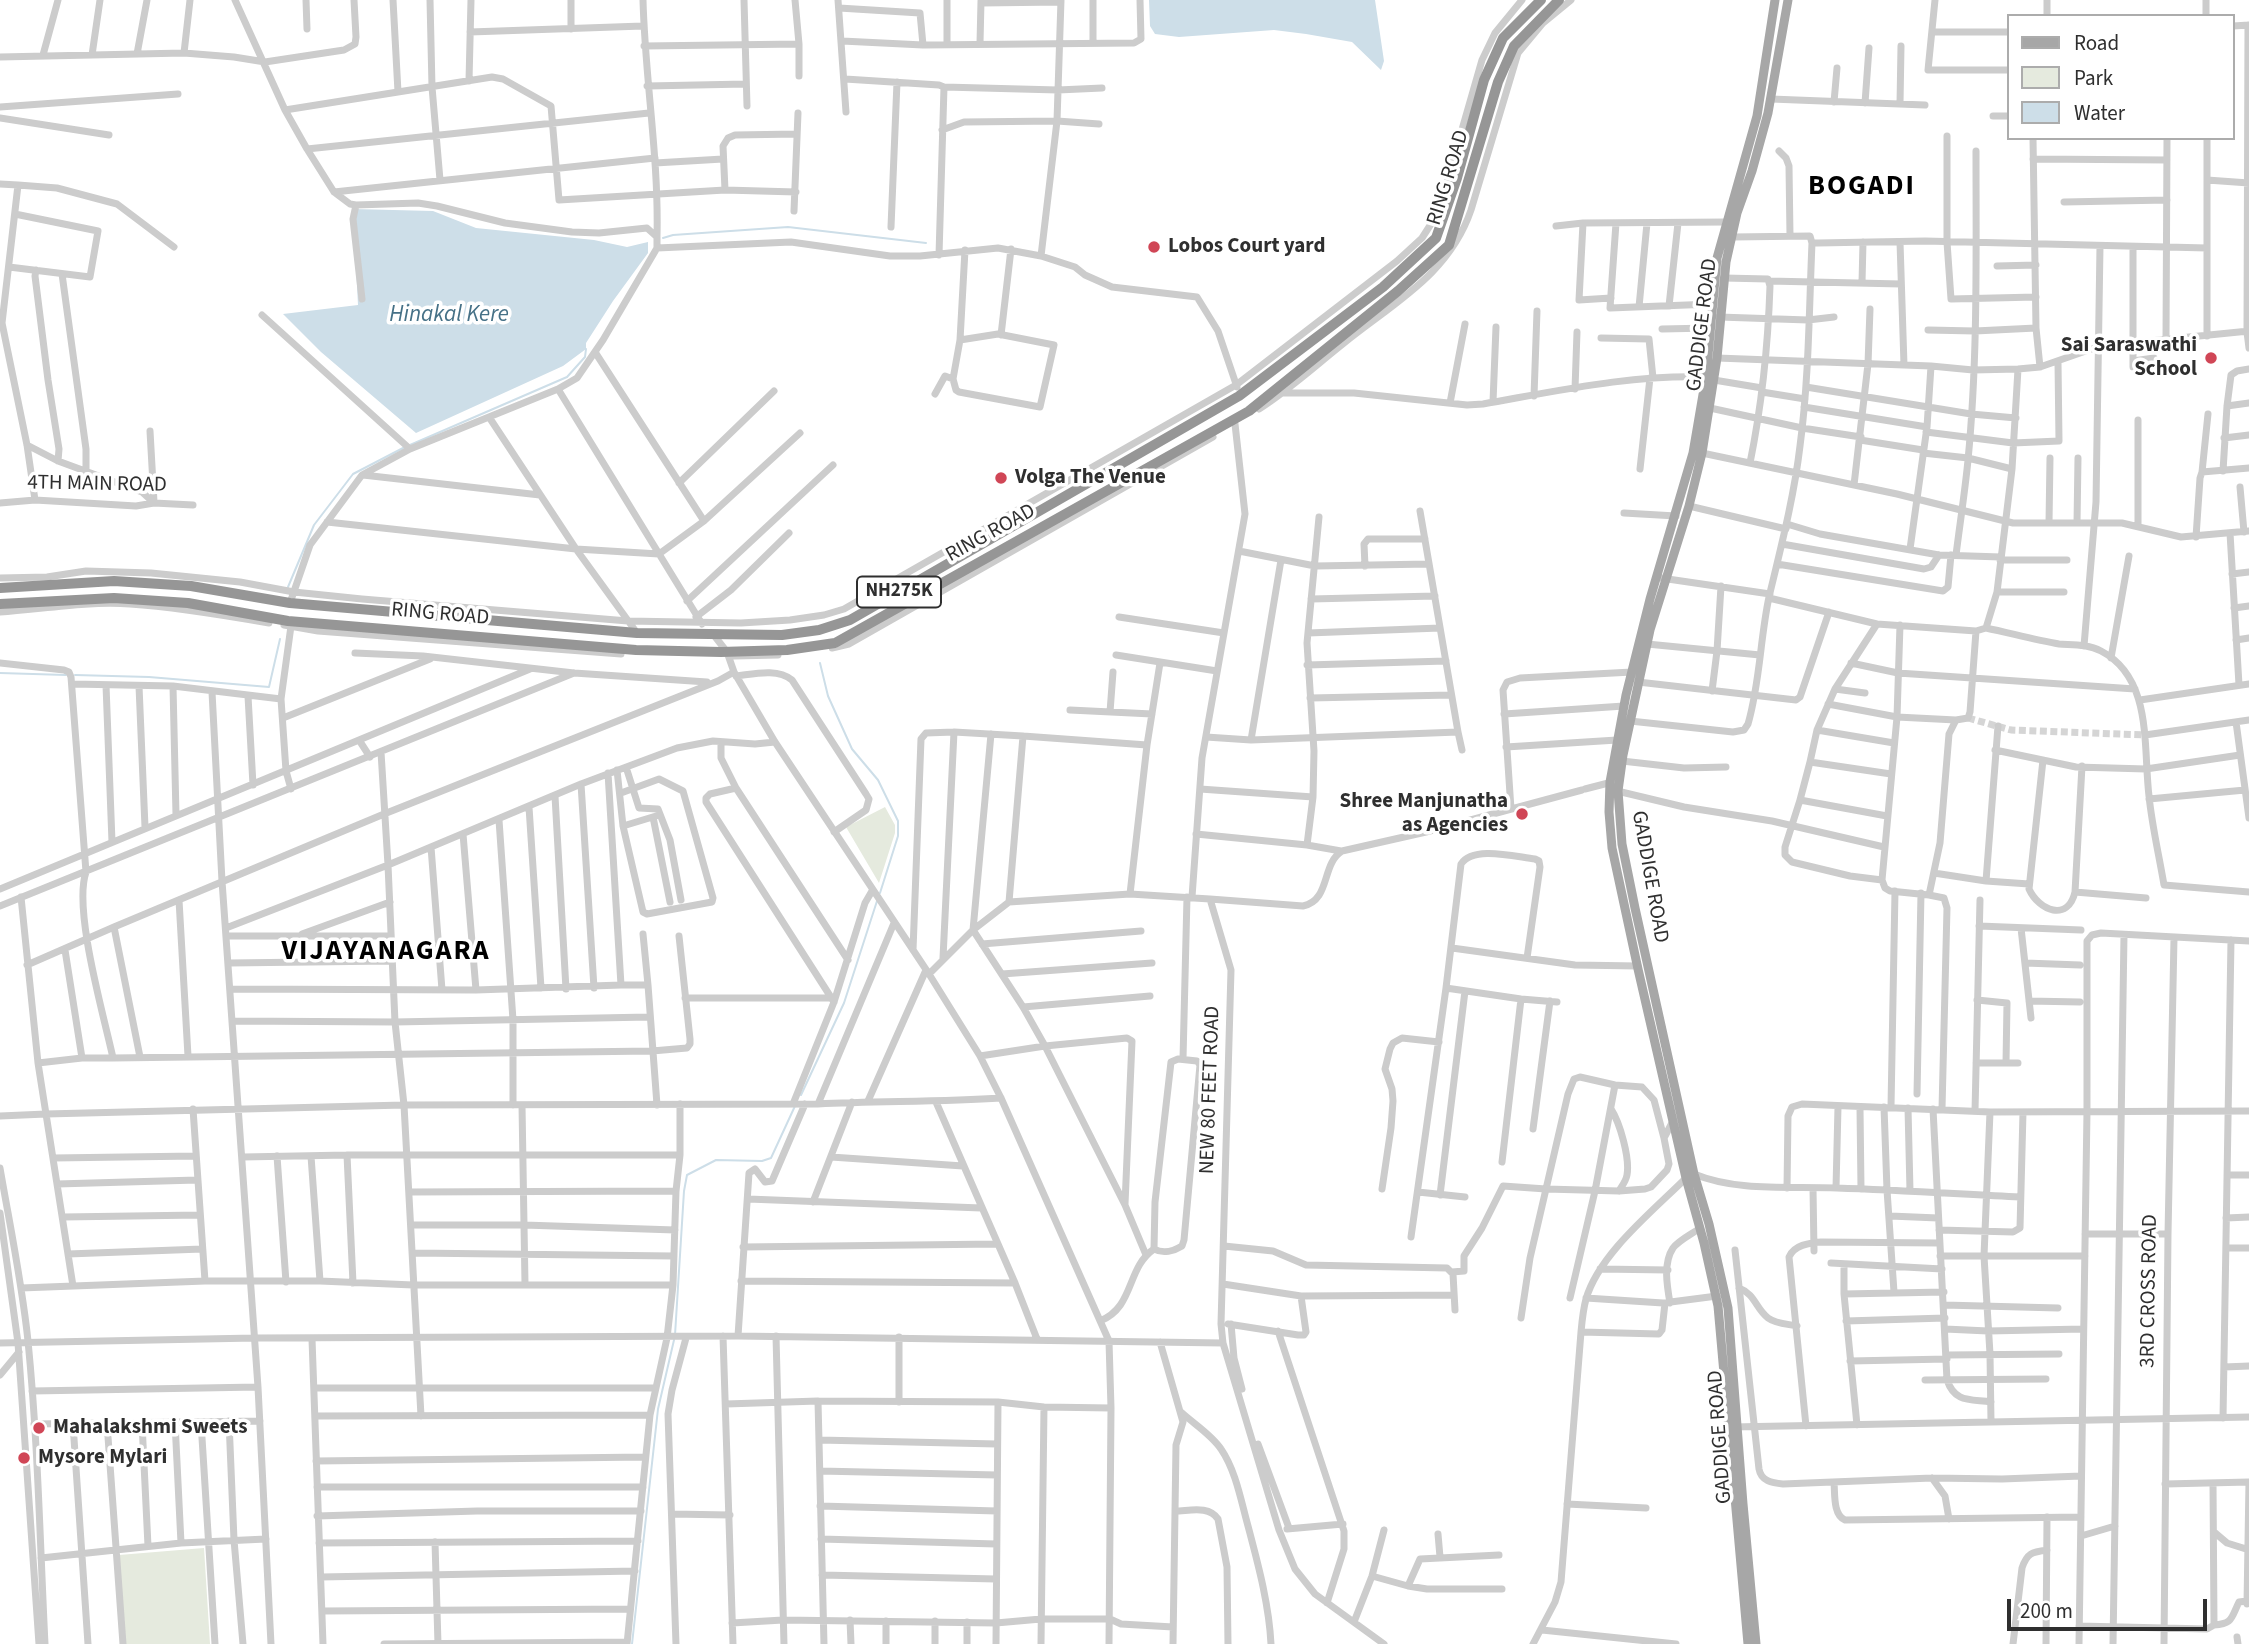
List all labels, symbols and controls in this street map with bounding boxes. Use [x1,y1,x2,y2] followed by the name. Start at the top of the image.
[2008,14,2235,140] legend
[2074,28,2119,58] text: Road
[2074,63,2113,93] text: Park
[2074,98,2125,128] text: Water
[1423,127,1475,229] street label: RING ROAD
[1809,171,1915,205] district label: BOGADI
[1168,234,1325,260] place label: Lobos Court yard
[1146,239,1162,255] marker: Lobos Court yard
[1682,257,1724,393] street label: GADDIGE ROAD
[389,302,509,330] water label: Hinakal Kere
[2061,333,2197,383] place label: Sai Saraswathi School
[2203,350,2219,366] marker: Sai Saraswathi School
[1015,465,1166,491] place label: Volga The Venue
[993,470,1009,486] marker: Volga The Venue
[27,471,167,499] street label: 4TH MAIN ROAD
[942,499,1040,569] street label: RING ROAD
[857,576,941,608] road number: NH275K
[390,598,490,632] street label: RING ROAD
[1340,789,1508,839] place label: Shree Manjunatha as Agencies
[1514,806,1530,822] marker: Shree Manjunatha as Agencies
[1625,809,1673,945] street label: GADDIGE ROAD
[283,936,489,970] district label: VIJAYANAGARA
[1195,1005,1227,1175] street label: NEW 80 FEET ROAD
[2136,1214,2164,1368] street label: 3RD CROSS ROAD
[1704,1369,1738,1505] street label: GADDIGE ROAD
[53,1415,247,1441] place label: Mahalakshmi Sweets
[31,1420,47,1436] marker: Mahalakshmi Sweets
[38,1445,167,1471] place label: Mysore Mylari
[16,1450,32,1466] marker: Mysore Mylari
[2011,1584,2210,1628] scale bar
[2020,1596,2073,1626] text: 200 m

